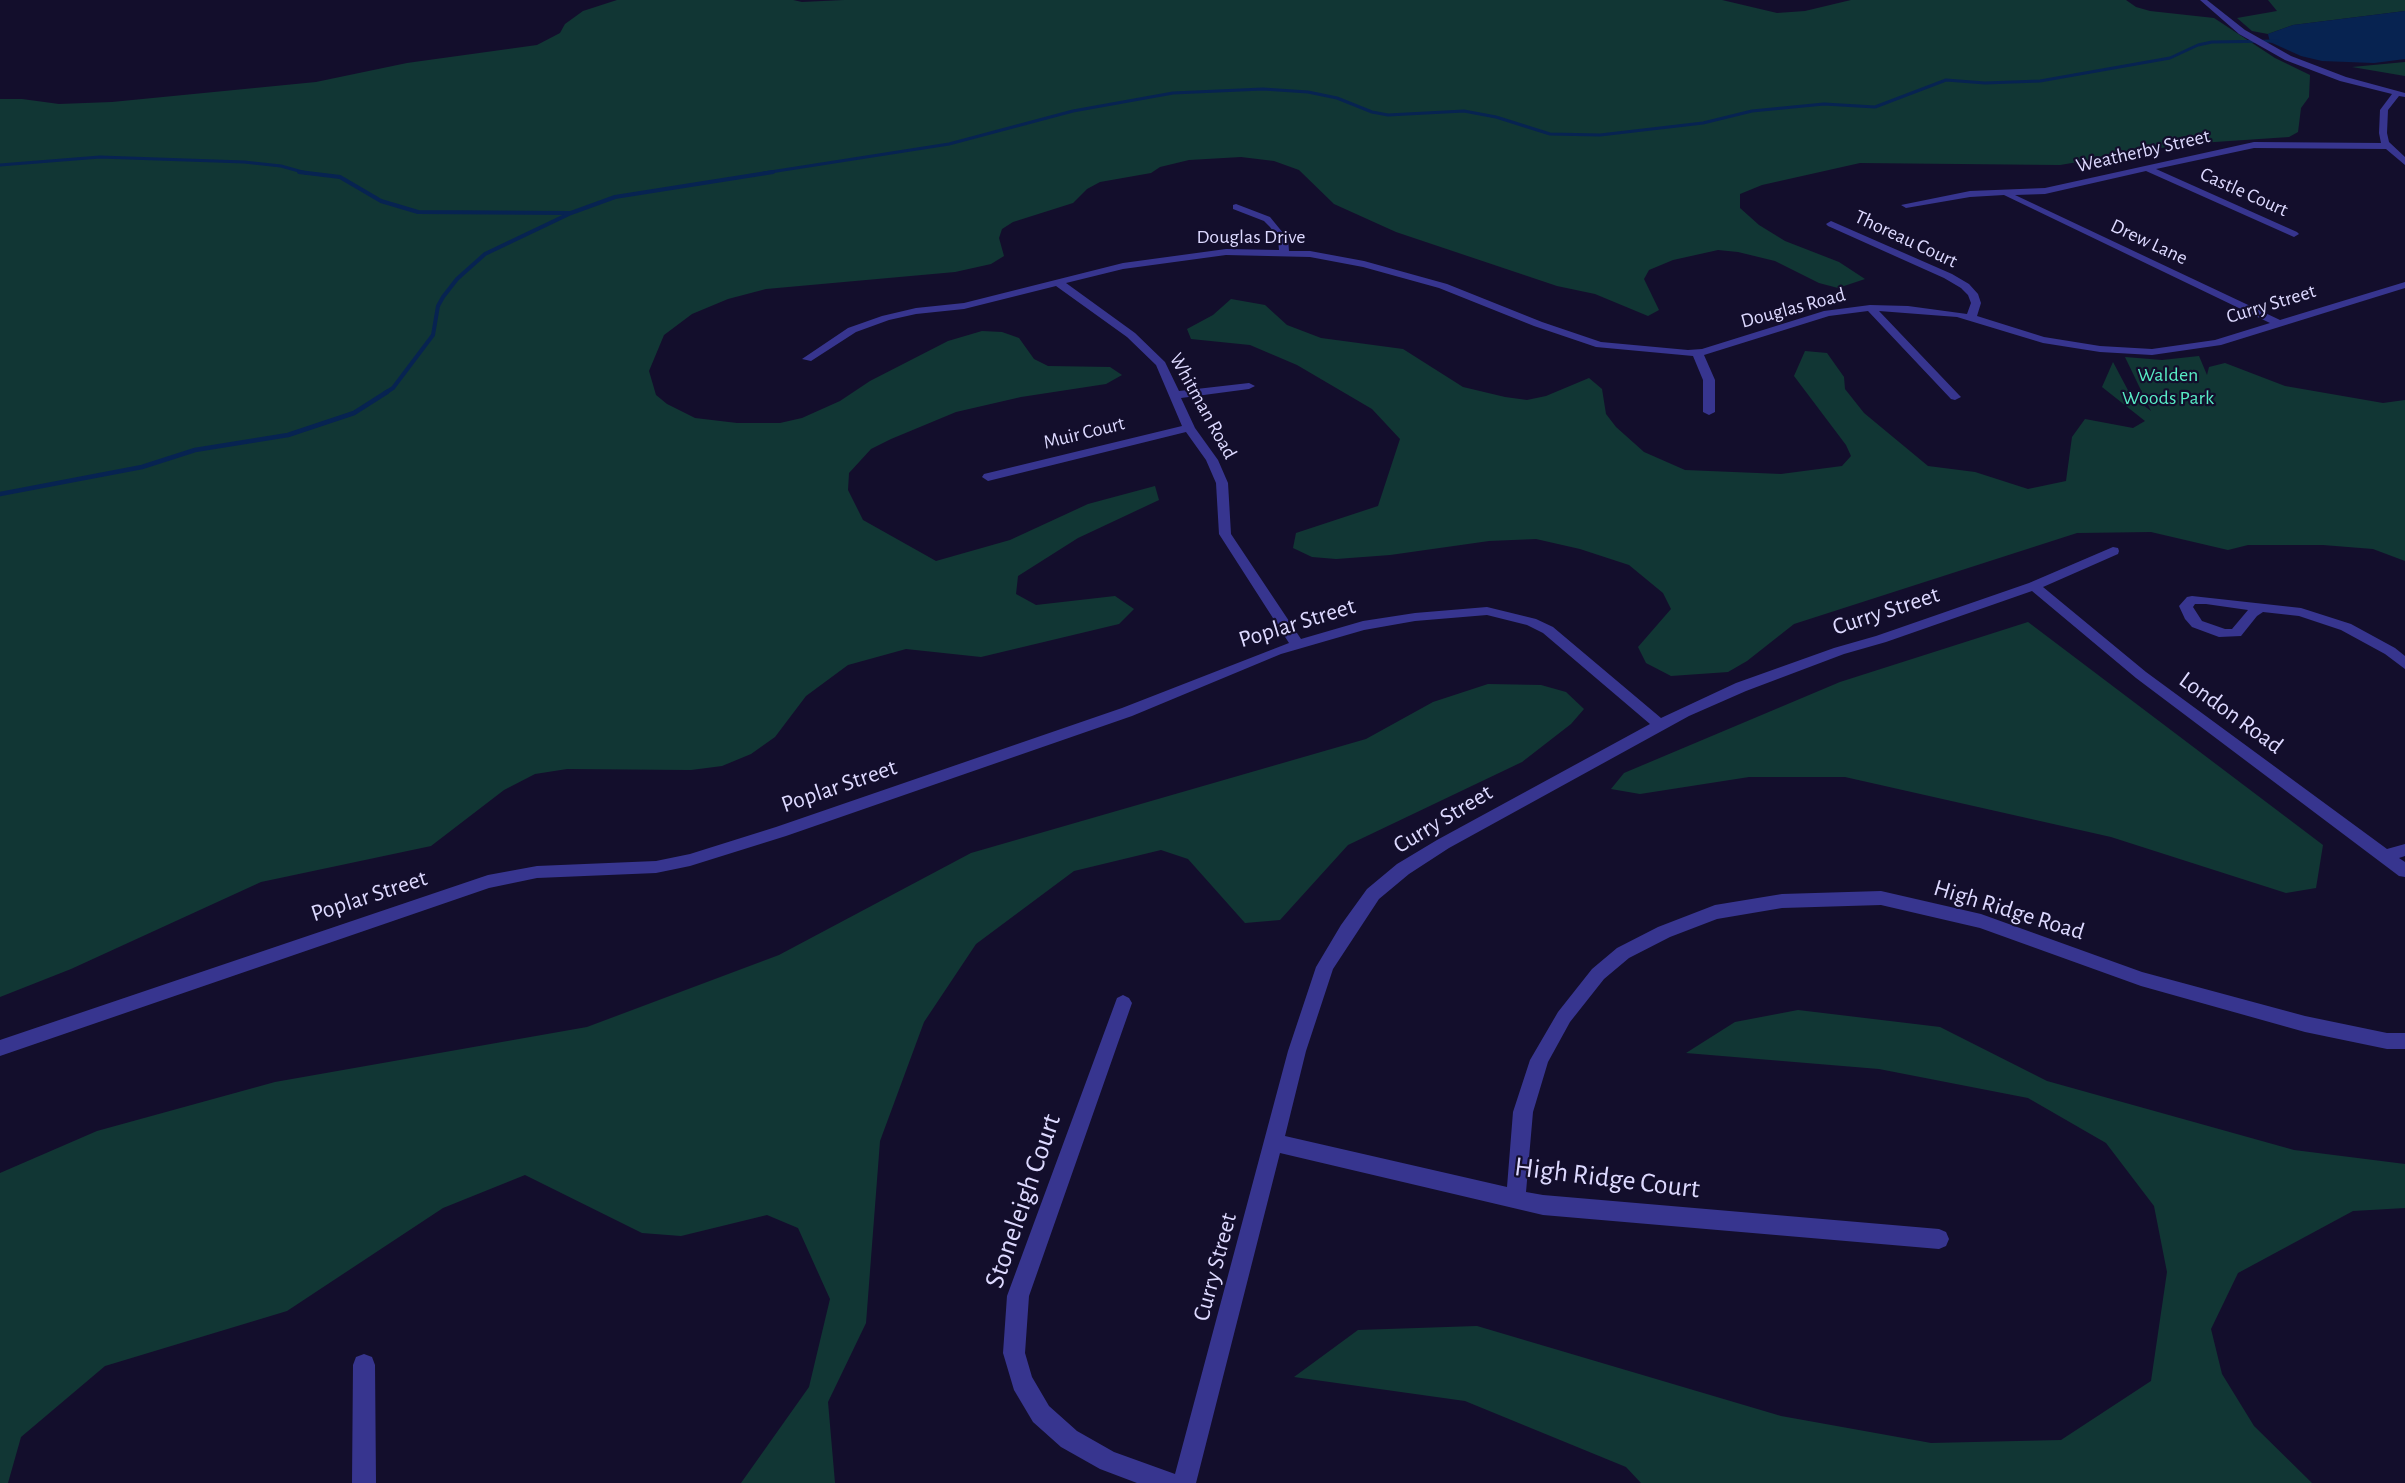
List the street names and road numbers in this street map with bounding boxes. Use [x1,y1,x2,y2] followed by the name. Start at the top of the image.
[2074,124,2212,178] street label: Weatherby Street
[2196,162,2292,222] street label: Castle Court
[1851,205,1961,273] street label: Thoreau Court
[2107,214,2191,270] street label: Drew Lane
[1196,225,1306,249] street label: Douglas Drive
[2223,279,2319,329] street label: Curry Street
[1738,283,1848,333] street label: Douglas Road
[1164,349,1242,463] street label: Whitman Road
[1041,411,1127,455] street label: Muir Court
[1829,580,1943,642] street label: Curry Street
[1235,592,1359,654] street label: Poplar Street
[2173,666,2289,760] street label: London Road
[777,753,901,819] street label: Poplar Street
[1388,778,1498,860] street label: Curry Street
[307,864,431,928] street label: Poplar Street
[1930,873,2088,947] street label: High Ridge Road
[978,1110,1068,1292] street label: Stoneleigh Court
[1512,1150,1702,1206] street label: High Ridge Court
[1187,1210,1243,1324] street label: Curry Street

